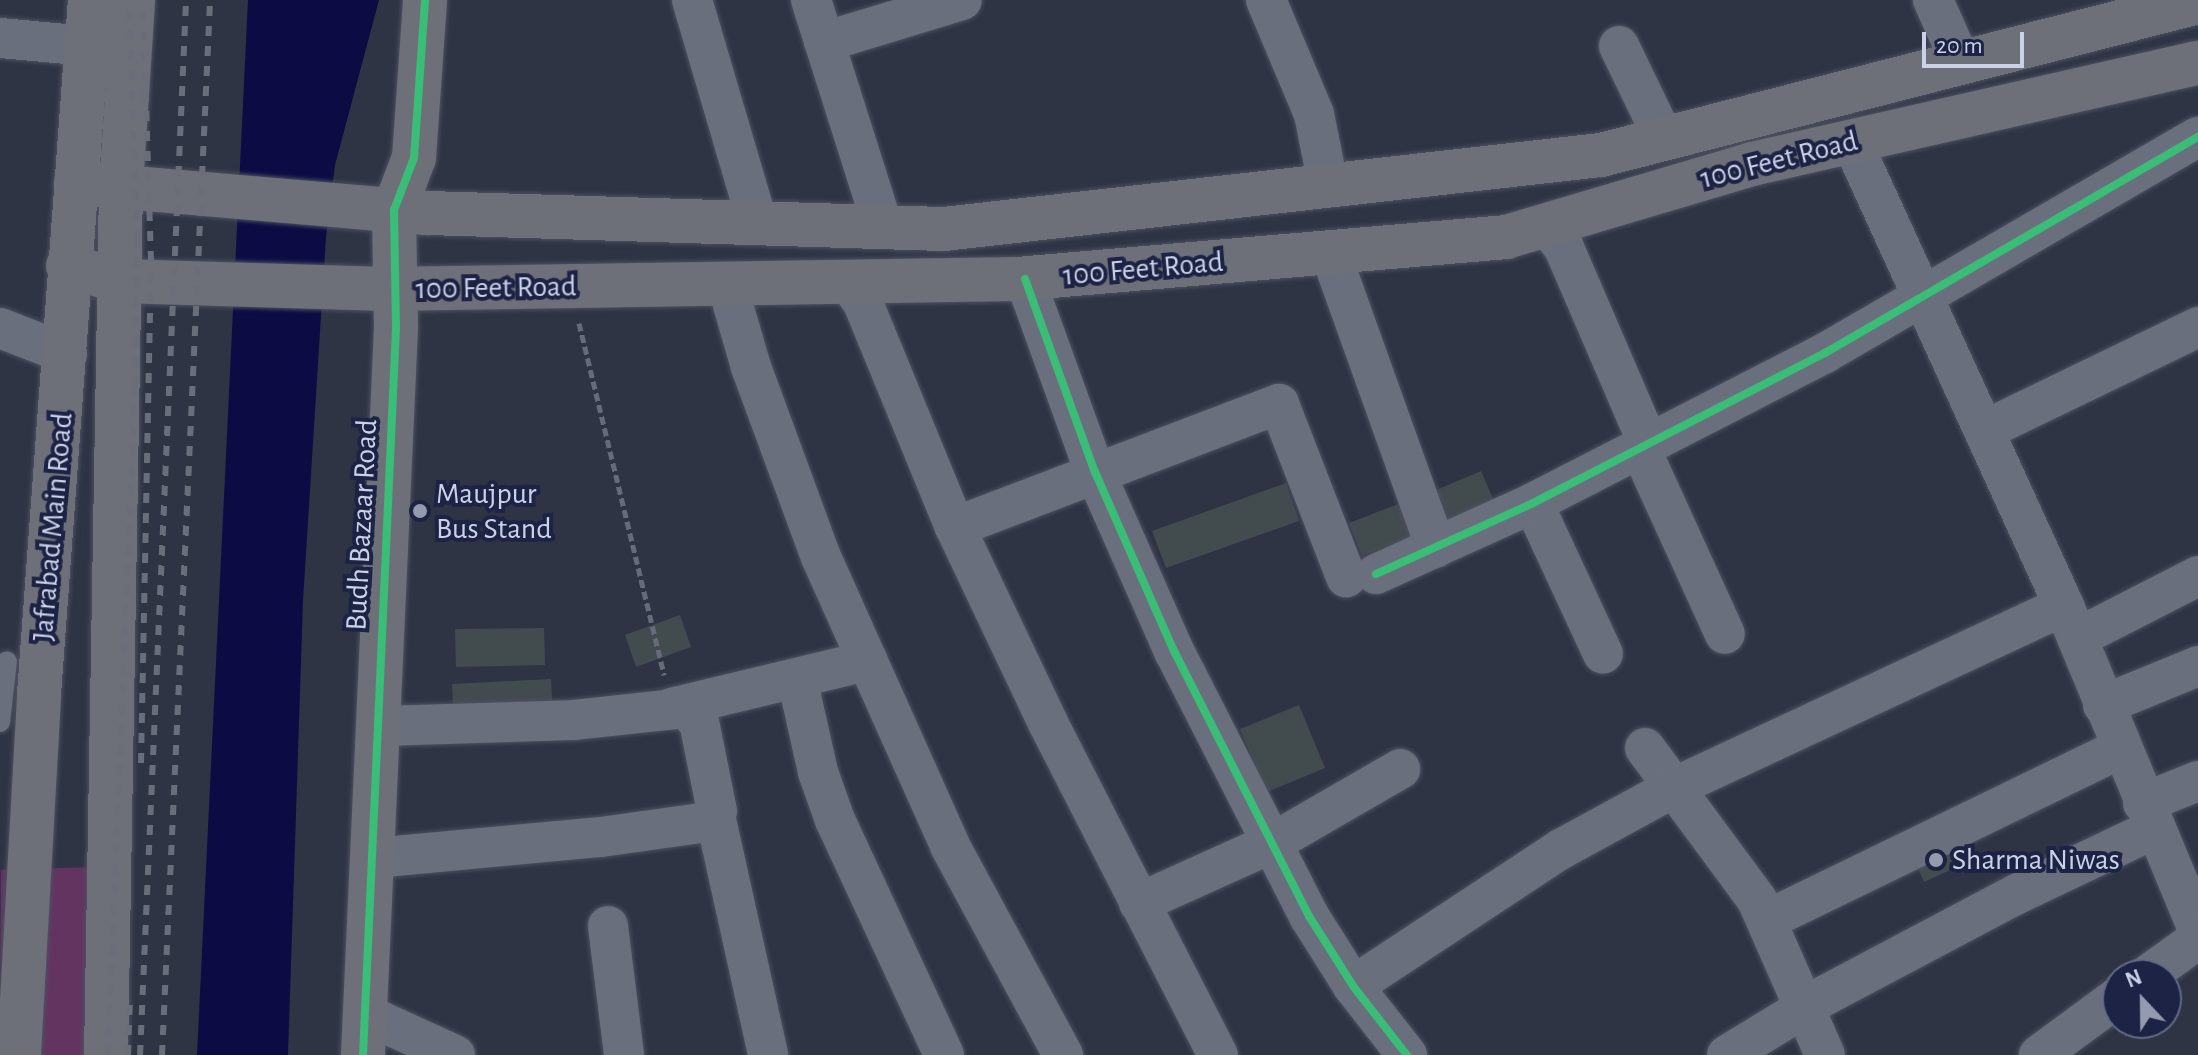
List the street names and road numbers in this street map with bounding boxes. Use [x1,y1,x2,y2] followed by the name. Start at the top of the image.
[1697,123,1861,197] street label: 100 Feet Road
[1061,244,1225,294] street label: 100 Feet Road
[415,269,577,307] street label: 100 Feet Road
[25,411,81,643] street label: Jafrabad Main Road
[338,418,386,632] street label: Budh Bazaar Road

